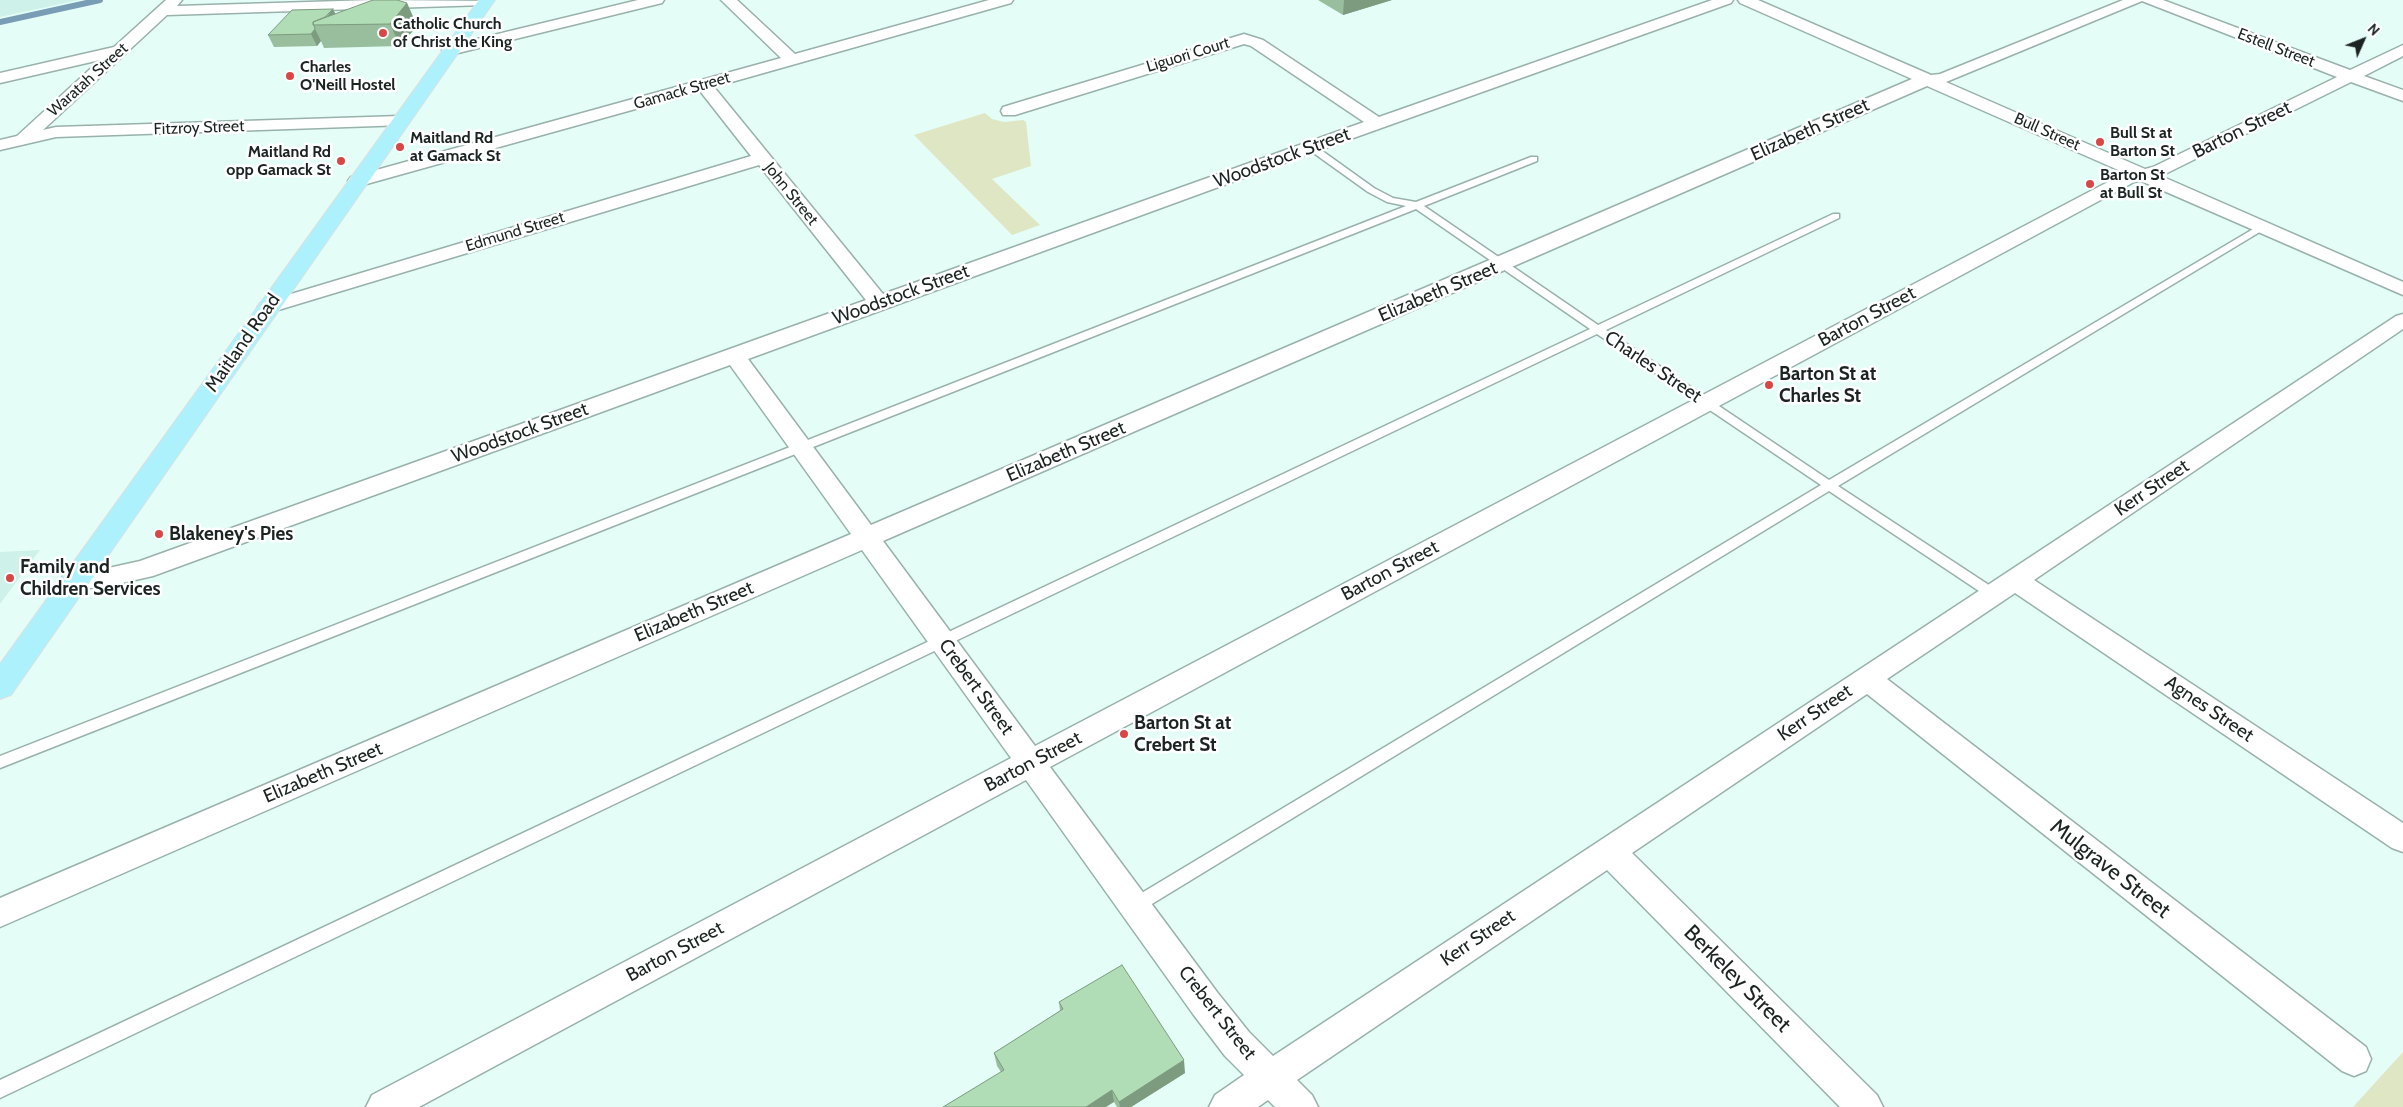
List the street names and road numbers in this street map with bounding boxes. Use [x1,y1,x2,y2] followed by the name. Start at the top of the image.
[2235,24,2317,72] street label: Estell Street
[1144,33,1232,77] street label: Liguori Court
[44,39,132,121] street label: Waratah Street
[632,68,732,114] street label: Gamack Street
[1747,94,1873,166] street label: Elizabeth Street
[2189,96,2295,164] street label: Barton Street
[2011,109,2083,155] street label: Bull Street
[153,117,245,139] street label: Fitzroy Street
[1211,123,1353,193] street label: Woodstock Street
[760,159,822,229] street label: John Street
[463,208,567,256] street label: Edmund Street
[1375,257,1501,327] street label: Elizabeth Street
[830,260,972,330] street label: Woodstock Street
[1814,282,1920,352] street label: Barton Street
[201,289,285,397] street label: Maitland Road
[1600,326,1706,408] street label: Charles Street
[449,398,591,468] street label: Woodstock Street
[1003,417,1129,487] street label: Elizabeth Street
[2110,455,2194,521] street label: Kerr Street
[1337,536,1443,606] street label: Barton Street
[631,577,757,647] street label: Elizabeth Street
[934,635,1018,739] street label: Crebert Street
[2160,671,2258,747] street label: Agnes Street
[1773,680,1857,746] street label: Kerr Street
[980,727,1086,797] street label: Barton Street
[260,738,386,808] street label: Elizabeth Street
[2044,814,2176,924] street label: Mulgrave Street
[1436,905,1520,971] street label: Kerr Street
[622,917,728,987] street label: Barton Street
[1678,920,1796,1038] street label: Berkeley Street
[1173,962,1261,1064] street label: Crebert Street

